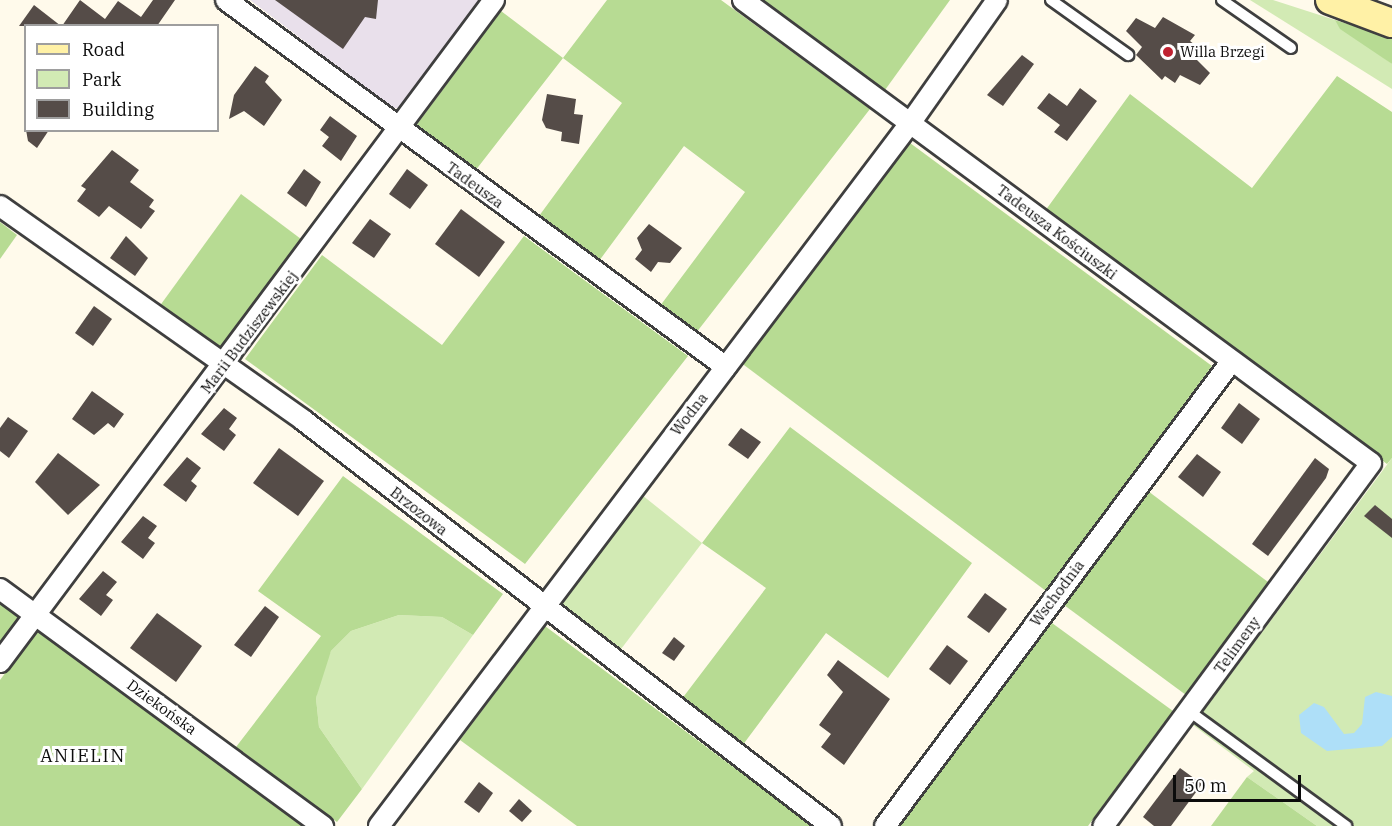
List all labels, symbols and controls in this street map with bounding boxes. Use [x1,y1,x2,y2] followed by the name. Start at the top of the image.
[24,24,219,132] legend
[82,38,125,61] text: Road
[1180,43,1265,61] place label: Willa Brzegi
[1161,45,1175,59] marker: Willa Brzegi
[82,68,121,91] text: Park
[82,98,154,121] text: Building
[443,158,507,212] street label: Tadeusza
[993,181,1121,283] street label: Tadeusza Kościuszki
[197,267,301,397] street label: Marii Budziszewskiej
[667,389,711,439] street label: Wodna
[387,483,451,539] street label: Brzozowa
[1026,556,1088,630] street label: Wschodnia
[1210,613,1264,677] street label: Telimeny
[124,676,200,738] street label: Dziekońska
[40,745,126,767] district label: ANIELIN
[1176,763,1304,801] scale bar
[1184,774,1227,797] text: 50 m

